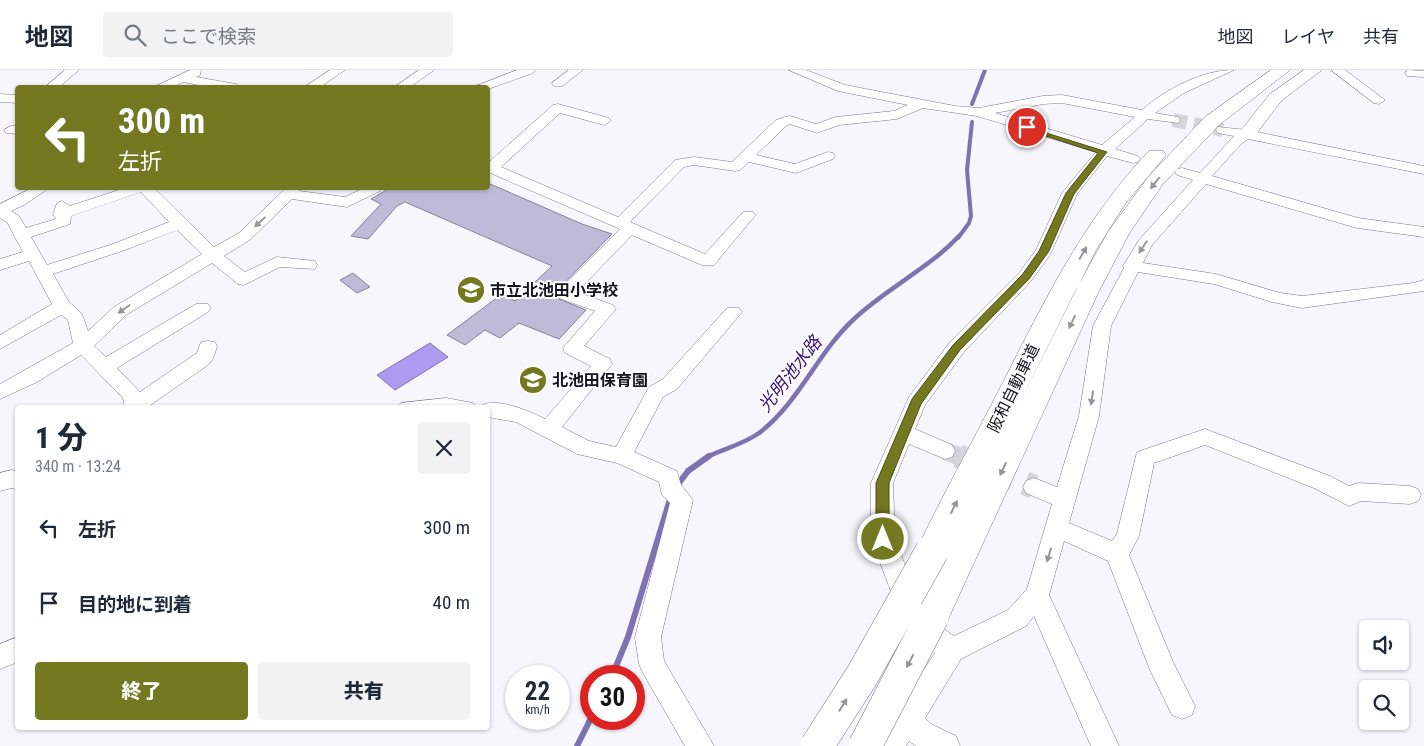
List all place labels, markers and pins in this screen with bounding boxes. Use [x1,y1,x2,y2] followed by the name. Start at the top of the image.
[1006,106,1048,148] pin
[456,275,486,305] school or university icon: 市立北池田小学校
[490,281,618,300] place label: 市立北池田小学校
[518,365,548,395] school or university icon: 北池田保育園
[552,371,648,390] place label: 北池田保育園

